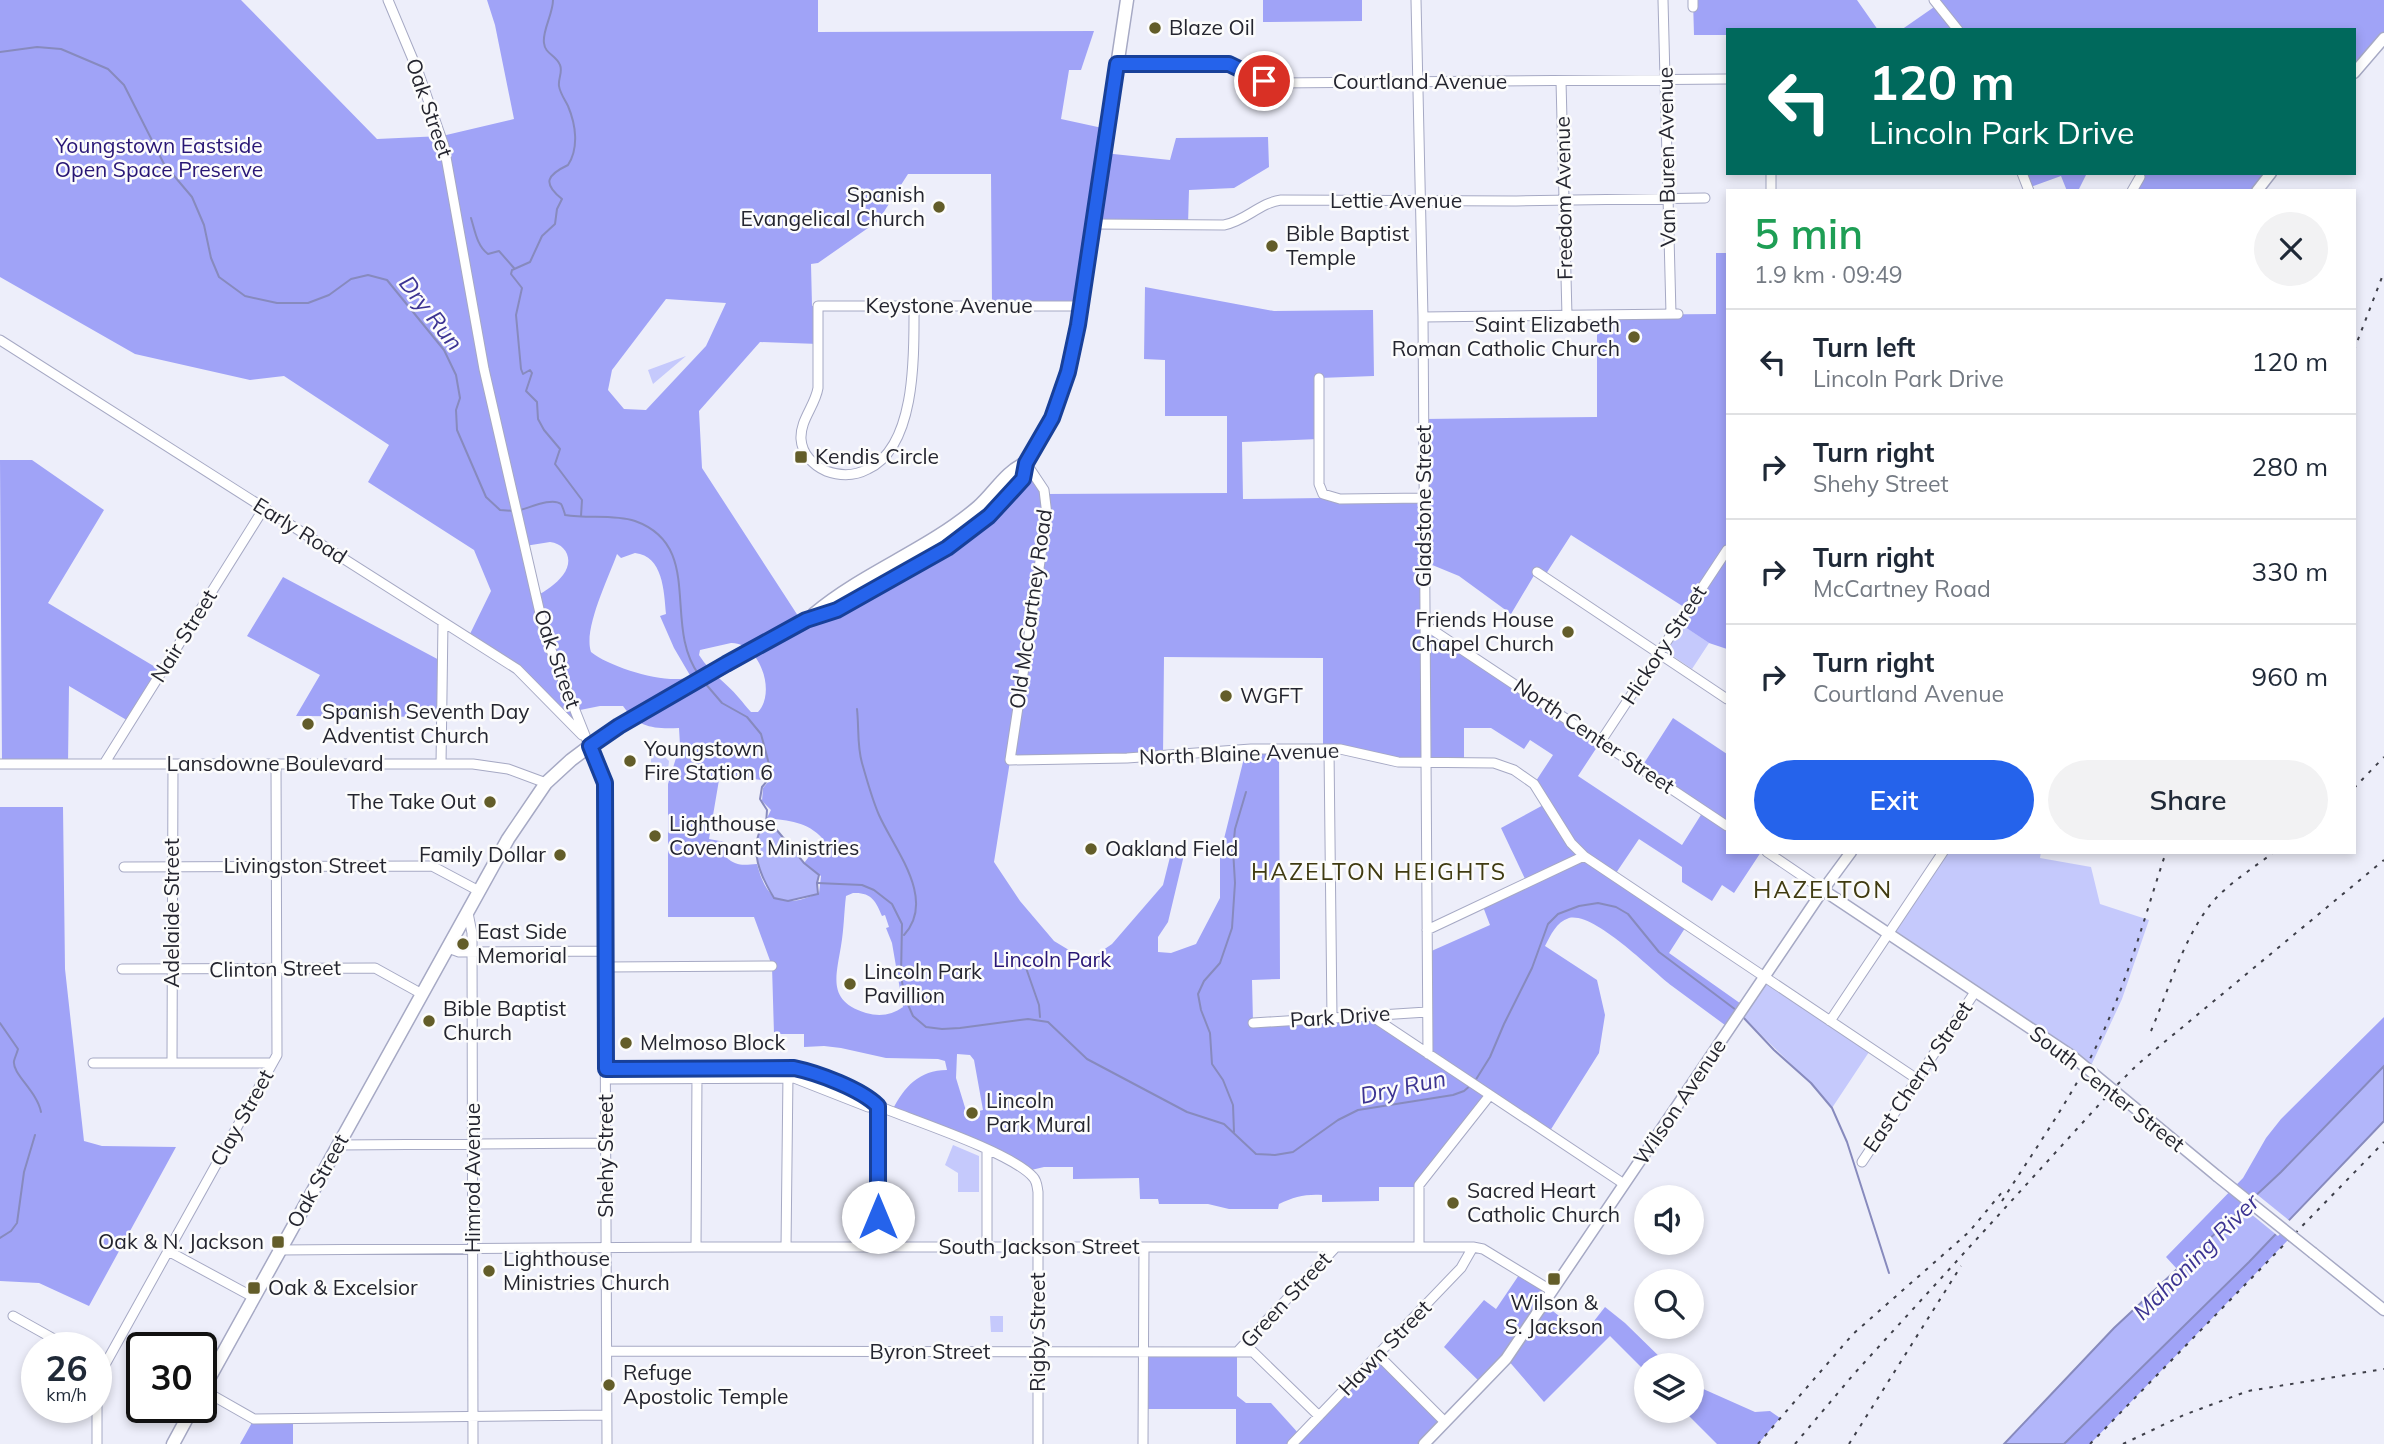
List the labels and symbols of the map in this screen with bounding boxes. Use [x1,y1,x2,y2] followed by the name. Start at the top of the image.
[1169,14,1255,40] place label: Blaze Oil
[1147,20,1163,36] marker: Blaze Oil
[1234,51,1294,111] pin
[401,55,459,161] street label: Oak Street
[1651,67,1681,247] street label: Van Buren Avenue
[1333,68,1507,94] street label: Courtland Avenue
[1549,116,1577,280] street label: Freedom Avenue
[54,132,263,182] park label: Youngstown Eastside Open Space Preserve
[741,181,925,231] place label: Spanish Evangelical Church
[1330,187,1462,213] street label: Lettie Avenue
[931,199,947,215] marker: Spanish Evangelical Church
[1286,220,1409,270] place label: Bible Baptist Temple
[1264,238,1280,254] marker: Bible Baptist Temple
[393,269,470,356] water label: Dry Run
[865,292,1033,318] street label: Keystone Avenue
[1392,311,1620,361] place label: Saint Elizabeth Roman Catholic Church
[1626,329,1642,345] marker: Saint Elizabeth Roman Catholic Church
[1410,425,1436,587] street label: Gladstone Street
[815,443,939,469] place label: Kendis Circle
[793,449,809,465] marker: Kendis Circle
[249,491,352,569] street label: Early Road
[1003,507,1057,710] street label: Old McCartney Road
[1615,580,1711,709] street label: Hickory Street
[144,584,222,687] street label: Nair Street
[529,606,587,712] street label: Oak Street
[1411,606,1554,656] place label: Friends House Chapel Church
[1560,624,1576,640] marker: Friends House Chapel Church
[1509,672,1680,799] street label: North Center Street
[1240,682,1303,708] place label: WGFT
[1218,688,1234,704] marker: WGFT
[322,698,529,748] place label: Spanish Seventh Day Adventist Church
[300,716,316,732] marker: Spanish Seventh Day Adventist Church
[643,735,773,785] place label: Youngstown Fire Station 6
[1138,737,1339,769] street label: North Blaine Avenue
[167,750,383,776] street label: Lansdowne Boulevard
[622,753,638,769] marker: Youngstown Fire Station 6
[347,788,476,814] place label: The Take Out
[482,794,498,810] marker: The Take Out
[669,810,859,860] place label: Lighthouse Covenant Ministries
[647,828,663,844] marker: Lighthouse Covenant Ministries
[1105,835,1238,861] place label: Oakland Field
[158,838,184,988] street label: Adelaide Street
[419,841,546,867] place label: Family Dollar
[1083,841,1099,857] marker: Oakland Field
[552,847,568,863] marker: Family Dollar
[224,852,386,878] street label: Livingston Street
[1251,857,1507,886] district label: HAZELTON HEIGHTS
[1753,874,1893,904] district label: HAZELTON
[477,918,567,968] place label: East Side Memorial
[455,936,471,952] marker: East Side Memorial
[993,946,1111,972] park label: Lincoln Park
[209,954,341,982] street label: Clinton Street
[864,958,982,1008] place label: Lincoln Park Pavillion
[842,976,858,992] marker: Lincoln Park Pavillion
[443,995,566,1045] place label: Bible Baptist Church
[1857,996,1977,1157] street label: East Cherry Street
[1289,1000,1391,1032] street label: Park Drive
[421,1013,437,1029] marker: Bible Baptist Church
[2025,1020,2190,1157] street label: South Center Street
[640,1029,785,1055] place label: Melmoso Block
[1627,1033,1731,1170] street label: Wilson Avenue
[618,1035,634,1051] marker: Melmoso Block
[1357,1063,1449,1110] water label: Dry Run
[204,1065,278,1170] street label: Clay Street
[986,1087,1091,1137] place label: Lincoln Park Mural
[592,1094,618,1218] street label: Shehy Street
[459,1103,485,1253] street label: Himrod Avenue
[964,1105,980,1121] marker: Lincoln Park Mural
[281,1129,354,1232] street label: Oak Street
[1467,1177,1620,1227] place label: Sacred Heart Catholic Church
[841,1180,915,1254] position arrow
[2126,1186,2266,1326] water label: Mahoning River
[1445,1195,1461,1211] marker: Sacred Heart Catholic Church
[98,1228,264,1254] place label: Oak & N. Jackson
[938,1233,1140,1259] street label: South Jackson Street
[270,1234,286,1250] marker: Oak & N. Jackson
[503,1245,670,1295] place label: Lighthouse Ministries Church
[1234,1246,1336,1353] street label: Green Street
[481,1263,497,1279] marker: Lighthouse Ministries Church
[1546,1271,1562,1287] marker: Wilson & S. Jackson
[1024,1272,1050,1392] street label: Rigby Street
[268,1274,418,1300] place label: Oak & Excelsior
[246,1280,262,1296] marker: Oak & Excelsior
[1505,1289,1603,1339] place label: Wilson & S. Jackson
[1332,1294,1436,1400] street label: Hawn Street
[126,1332,217,1423] speed limit sign: 30
[870,1338,990,1364] street label: Byron Street
[623,1359,788,1409] place label: Refuge Apostolic Temple
[601,1377,617,1393] marker: Refuge Apostolic Temple

